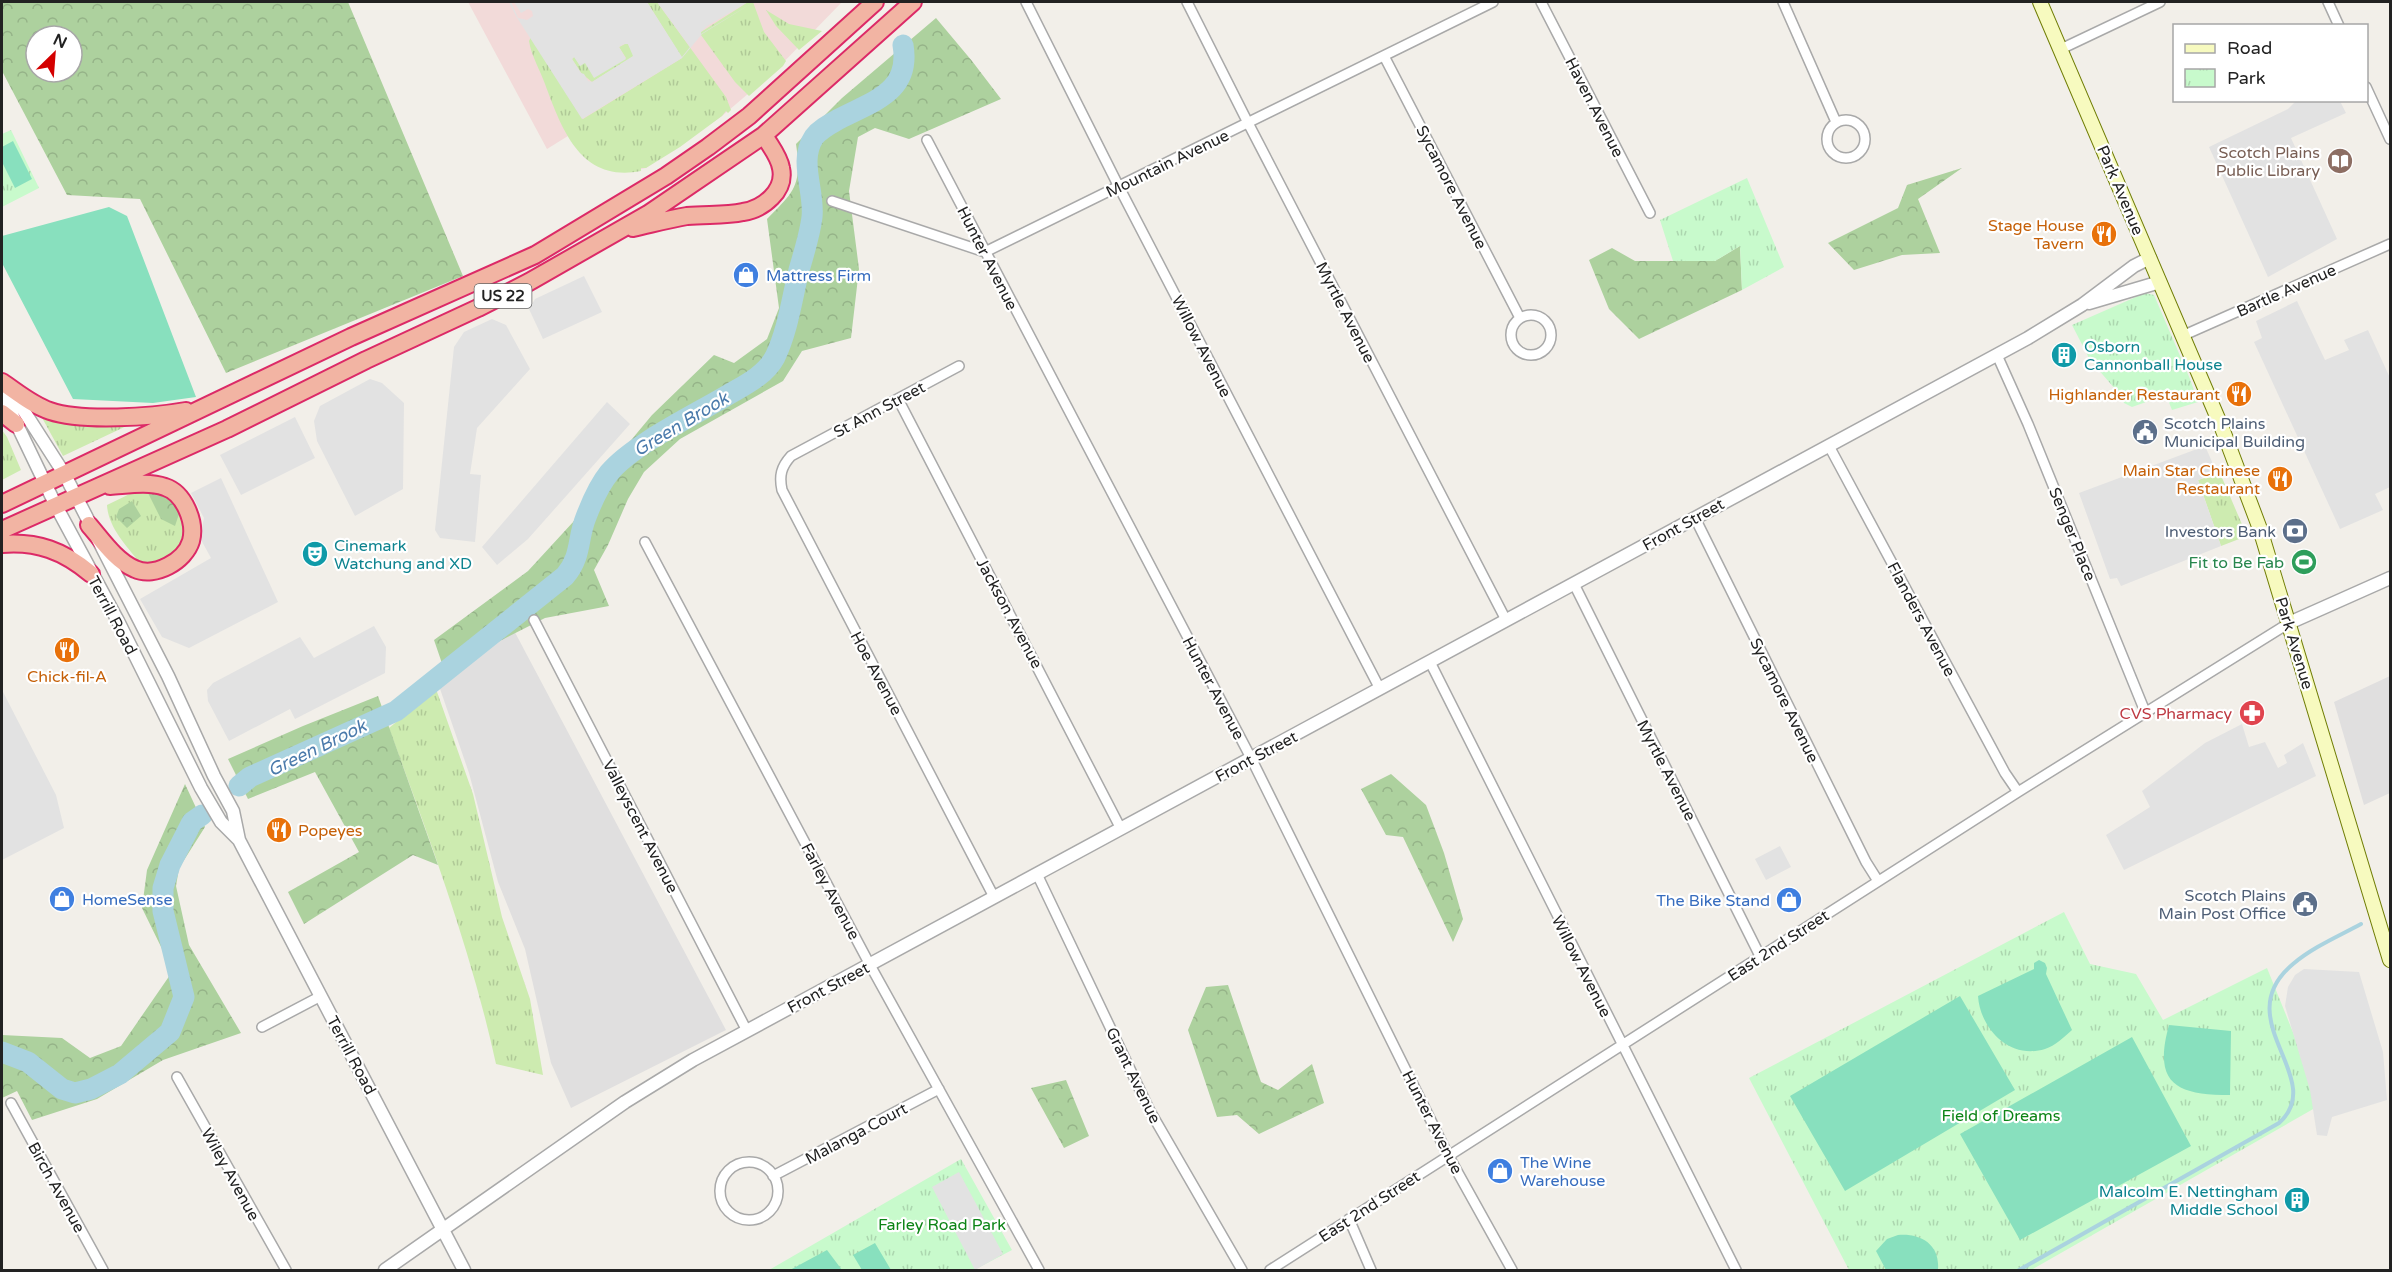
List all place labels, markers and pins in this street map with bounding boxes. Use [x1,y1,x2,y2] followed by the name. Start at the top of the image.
[2216,143,2320,181] place label: Scotch Plains Public Library
[2325,146,2355,176] library icon: Scotch Plains Public Library
[1988,216,2084,254] place label: Stage House Tavern
[2089,219,2119,249] restaurant icon: Stage House Tavern
[731,260,761,290] shop icon: Mattress Firm
[766,266,871,286] place label: Mattress Firm
[2084,337,2222,375] place label: Osborn Cannonball House
[2049,340,2079,370] building icon: Osborn Cannonball House
[2224,379,2254,409] restaurant icon: Highlander Restaurant
[2048,385,2220,405] place label: Highlander Restaurant
[2164,414,2305,452] place label: Scotch Plains Municipal Building
[2130,417,2160,447] public building icon: Scotch Plains Municipal Building
[2122,461,2260,499] place label: Main Star Chinese Restaurant
[2265,464,2295,494] restaurant icon: Main Star Chinese Restaurant
[2280,516,2310,546] bank icon: Investors Bank
[2165,522,2276,542] place label: Investors Bank
[334,536,472,574] place label: Cinemark Watchung and XD
[300,539,330,569] theatre icon: Cinemark Watchung and XD
[2289,547,2319,577] sports icon: Fit to Be Fab
[2188,553,2284,573] place label: Fit to Be Fab
[52,635,82,665] restaurant icon: Chick-fil-A
[27,667,107,687] place label: Chick-fil-A
[2237,698,2267,728] pharmacy icon: CVS Pharmacy
[2120,704,2232,724] place label: CVS Pharmacy
[264,815,294,845] restaurant icon: Popeyes
[298,821,363,841] place label: Popeyes
[47,884,77,914] shop icon: HomeSense
[1774,885,1804,915] shop icon: The Bike Stand
[2159,886,2286,924] place label: Scotch Plains Main Post Office
[2290,889,2320,919] public building icon: Scotch Plains Main Post Office
[82,890,173,910] place label: HomeSense
[1656,891,1770,911] place label: The Bike Stand
[1520,1153,1605,1191] place label: The Wine Warehouse
[1485,1156,1515,1186] shop icon: The Wine Warehouse
[2099,1182,2278,1220] place label: Malcolm E. Nettingham Middle School
[2282,1185,2312,1215] building icon: Malcolm E. Nettingham Middle School

